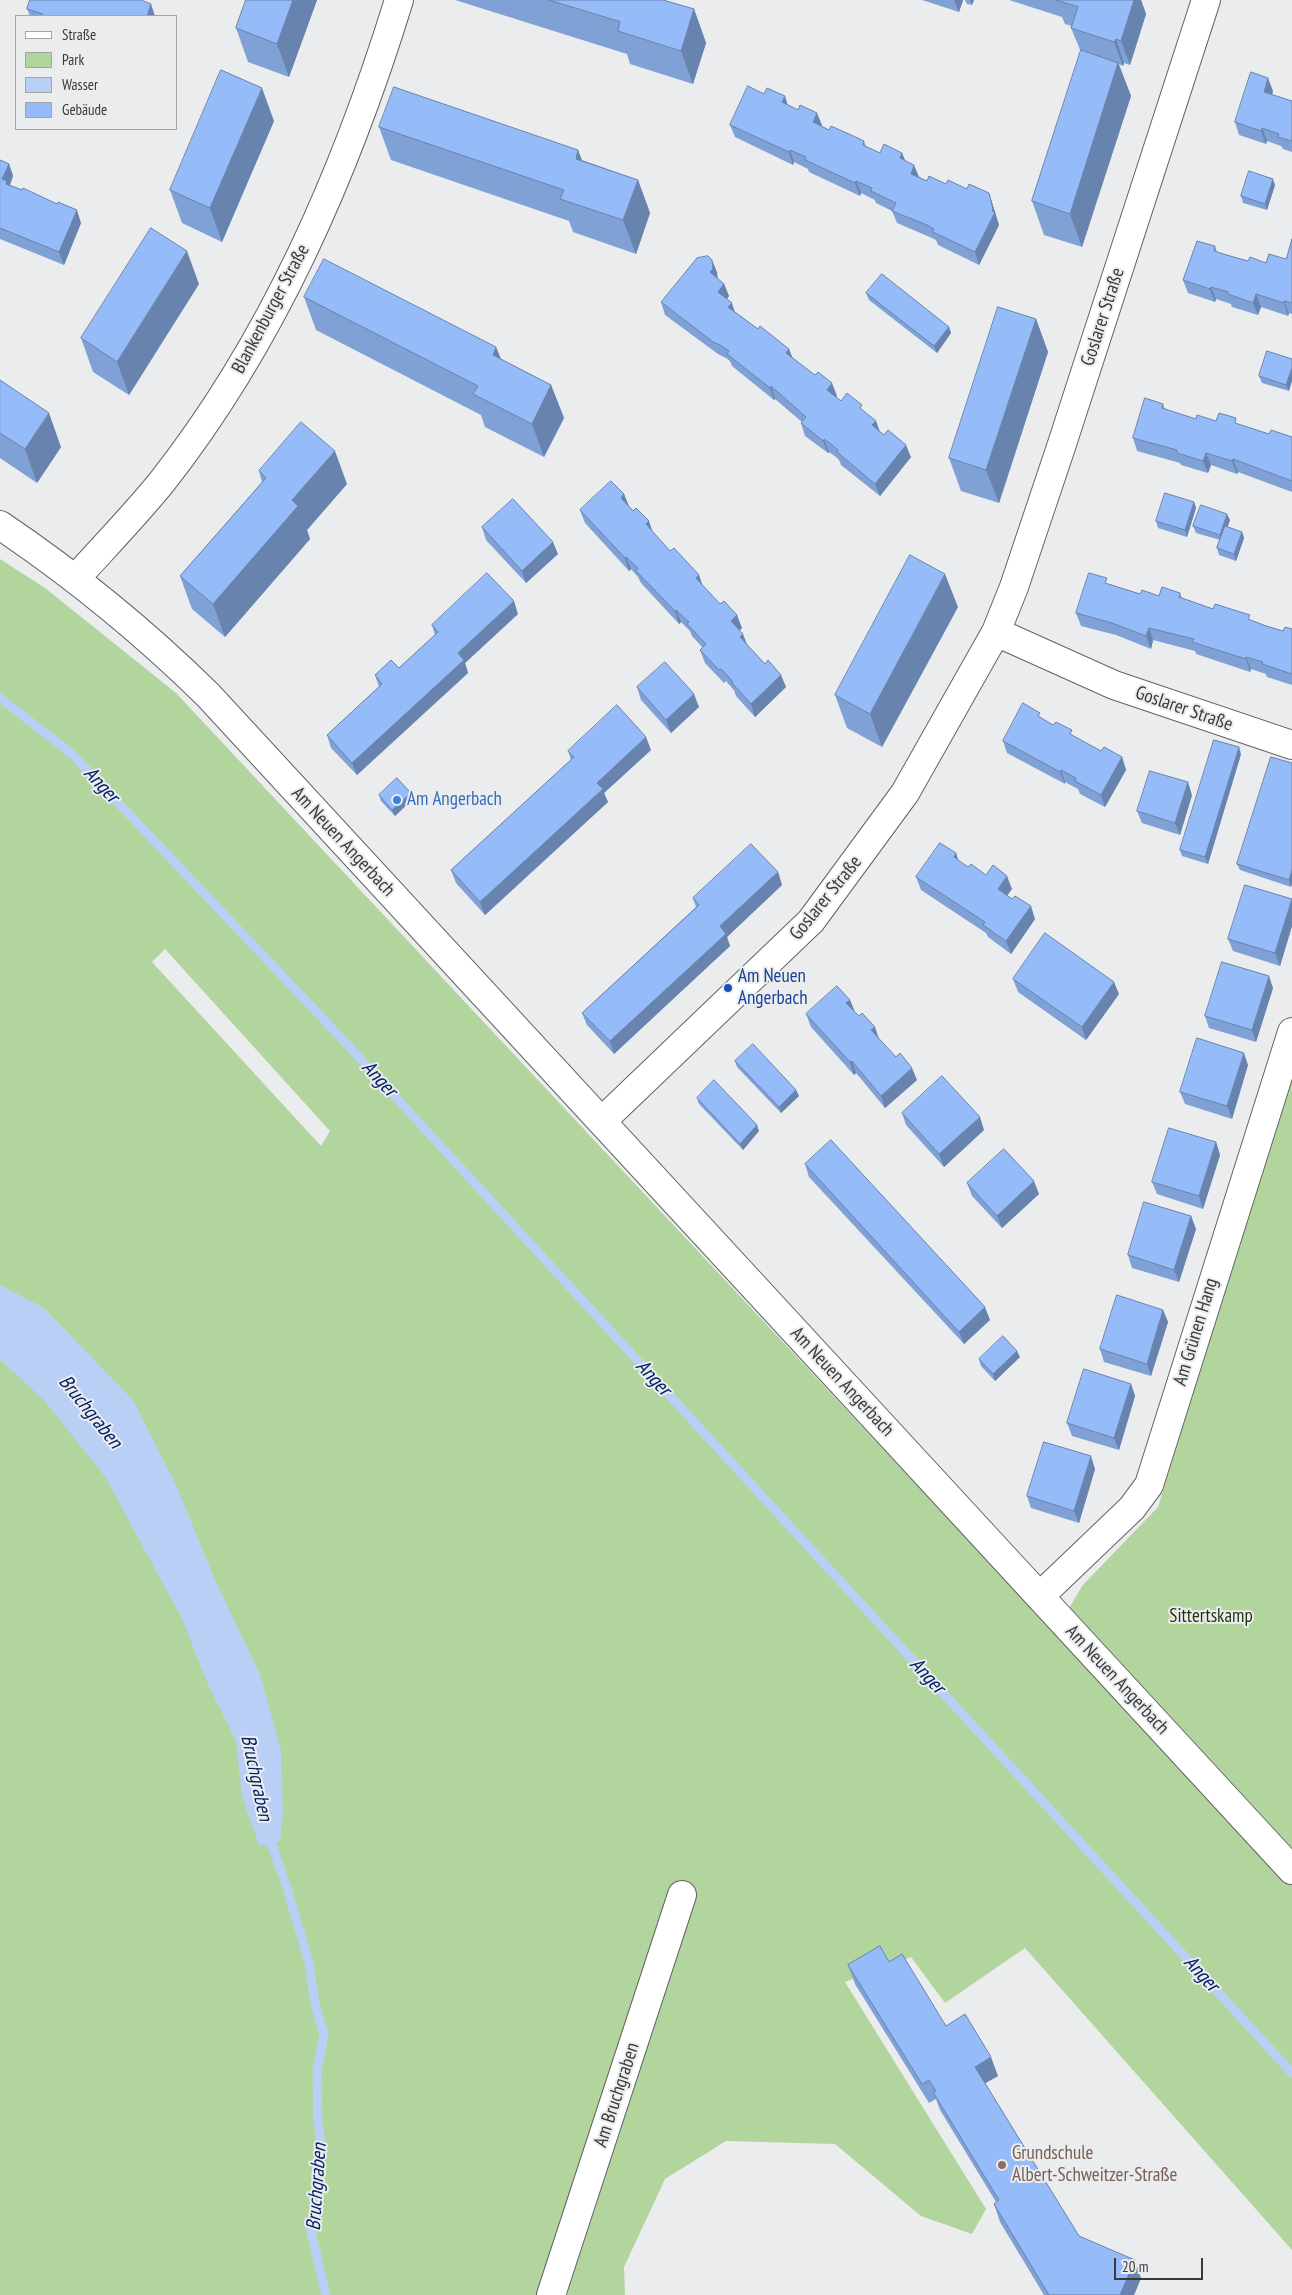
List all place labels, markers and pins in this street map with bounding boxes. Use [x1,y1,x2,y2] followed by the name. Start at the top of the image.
[407,789,502,811] place label: Am Angerbach
[391,794,403,806] marker: Am Angerbach
[738,966,808,1010] place label: Am Neuen Angerbach
[722,982,734,994] marker: Am Neuen Angerbach
[1012,2143,1177,2187] place label: Grundschule Albert-Schweitzer-Straße
[996,2159,1008,2171] marker: Grundschule Albert-Schweitzer-Straße

